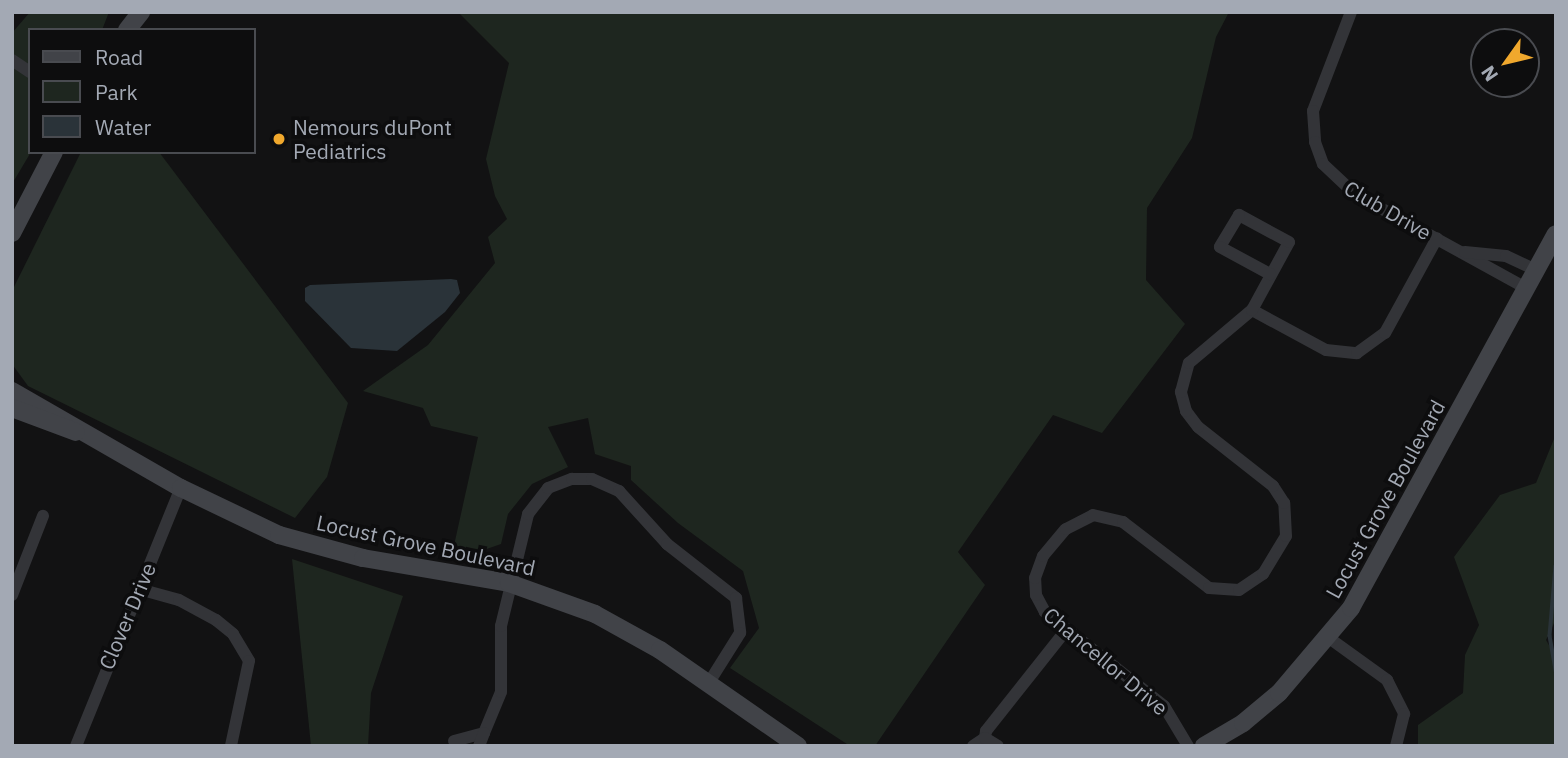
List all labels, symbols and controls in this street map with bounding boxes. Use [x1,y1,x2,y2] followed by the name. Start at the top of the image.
[28,28,256,154] legend
[1470,28,1540,98] north arrow
[95,43,143,71] text: Road
[1475,61,1503,86] text: N
[95,78,138,106] text: Park
[95,113,151,141] text: Water
[293,114,452,164] place label: Nemours duPont Pediatrics
[271,131,287,147] marker: Nemours duPont Pediatrics
[1340,175,1436,245] street label: Club Drive
[1320,395,1450,603] street label: Locust Grove Boulevard
[314,509,538,581] street label: Locust Grove Boulevard
[93,559,161,673] street label: Clover Drive
[1039,602,1173,720] street label: Chancellor Drive

